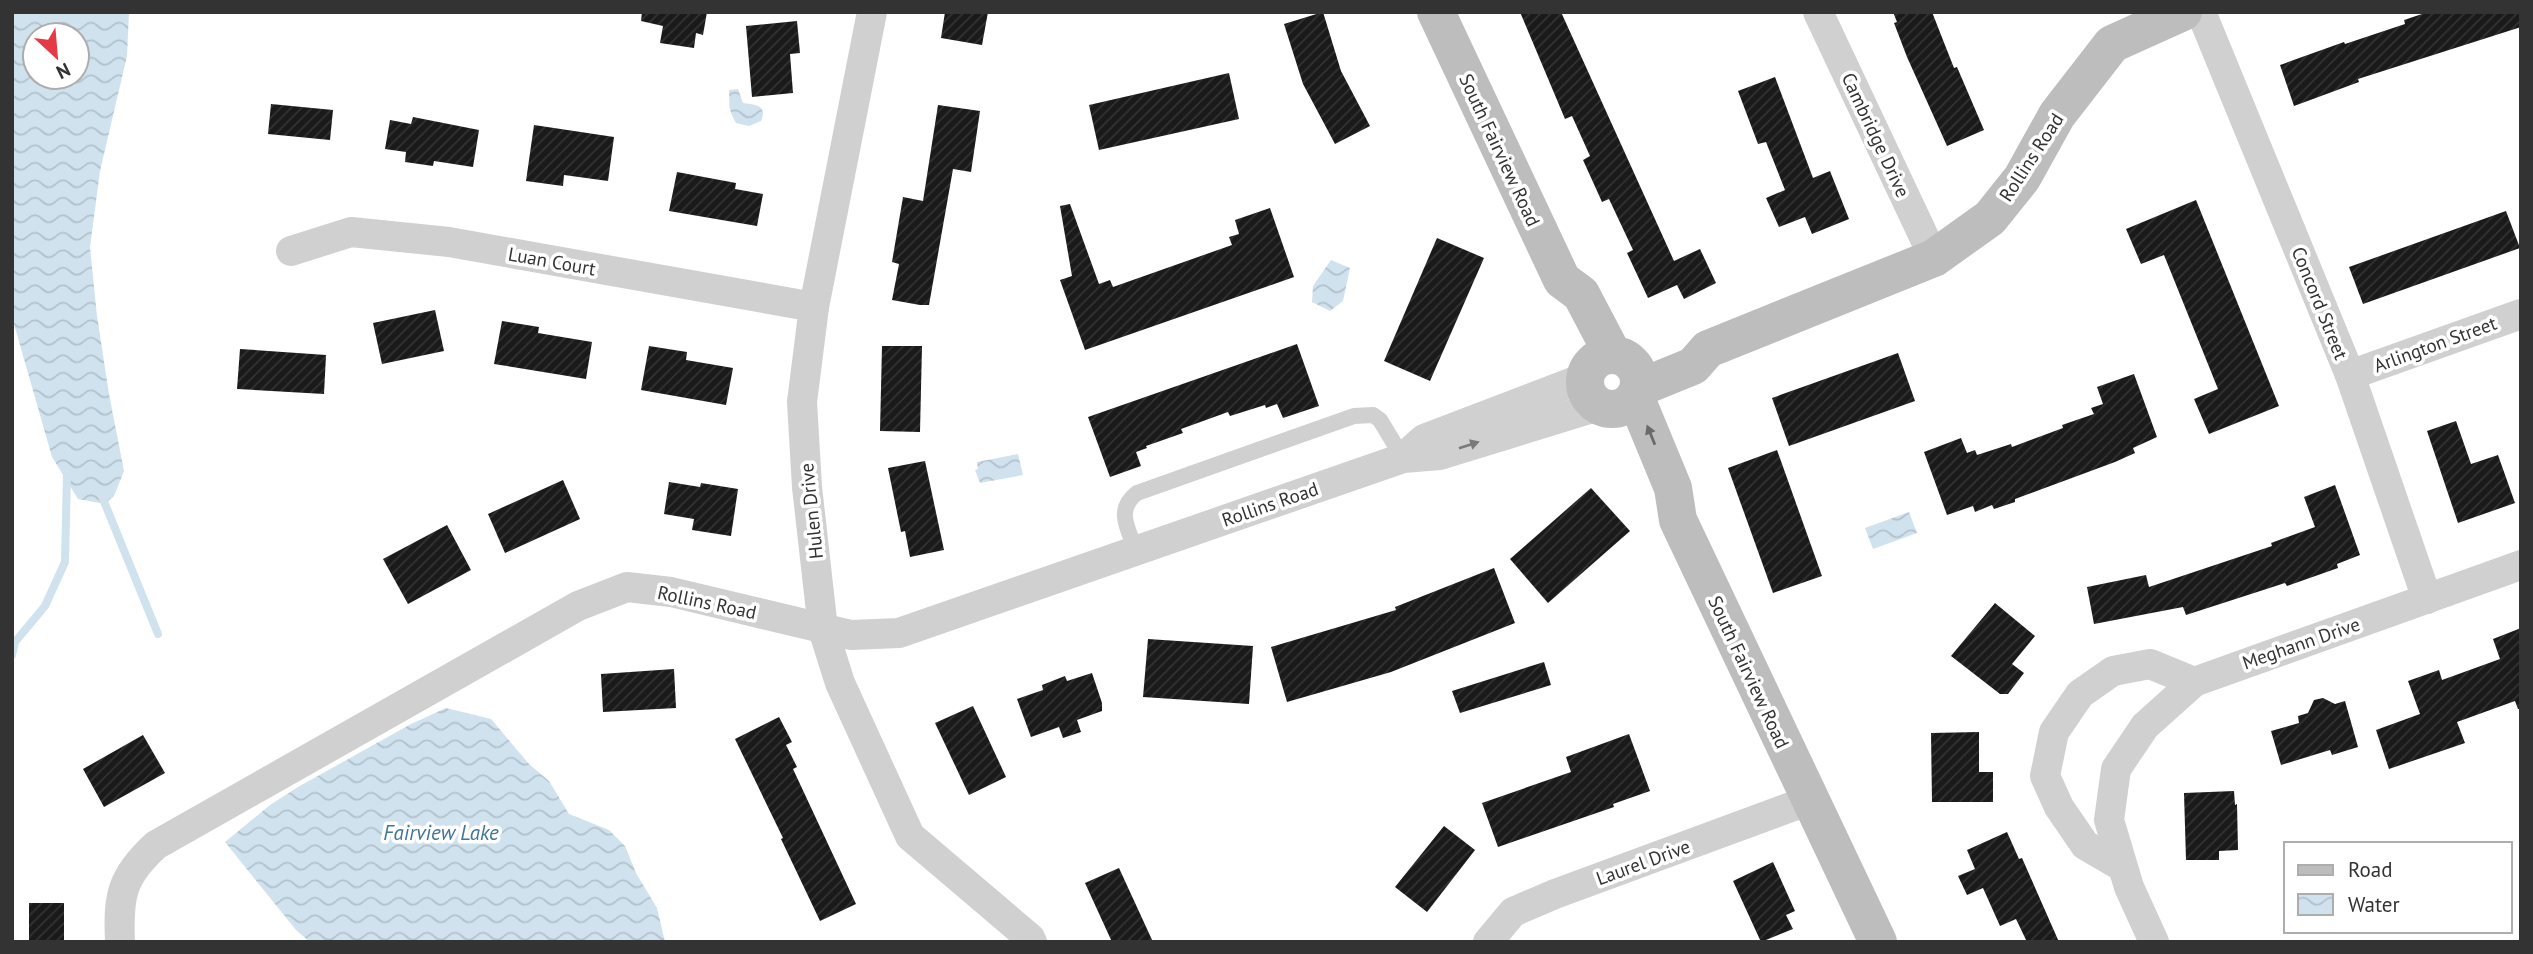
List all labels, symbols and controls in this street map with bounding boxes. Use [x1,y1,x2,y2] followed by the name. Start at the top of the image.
[21,21,91,91] north arrow
[53,58,74,85] text: N
[1837,69,1915,201] street label: Cambridge Drive
[1454,70,1546,230] street label: South Fairview Road
[1994,108,2068,206] street label: Rollins Road
[506,241,598,281] street label: Luan Court
[2287,243,2354,363] street label: Concord Street
[2370,310,2500,377] street label: Arlington Street
[1645,424,1656,445] one-way arrow
[1459,440,1480,450] one-way arrow
[794,462,828,560] street label: Hulen Drive
[1219,476,1321,532] street label: Rollins Road
[655,580,759,624] street label: Rollins Road
[1703,592,1795,752] street label: South Fairview Road
[2239,612,2363,674] street label: Meghann Drive
[383,819,499,846] water label: Fairview Lake
[1593,834,1693,890] street label: Laurel Drive
[2284,842,2512,933] legend
[2348,856,2392,883] text: Road
[2348,891,2400,918] text: Water

